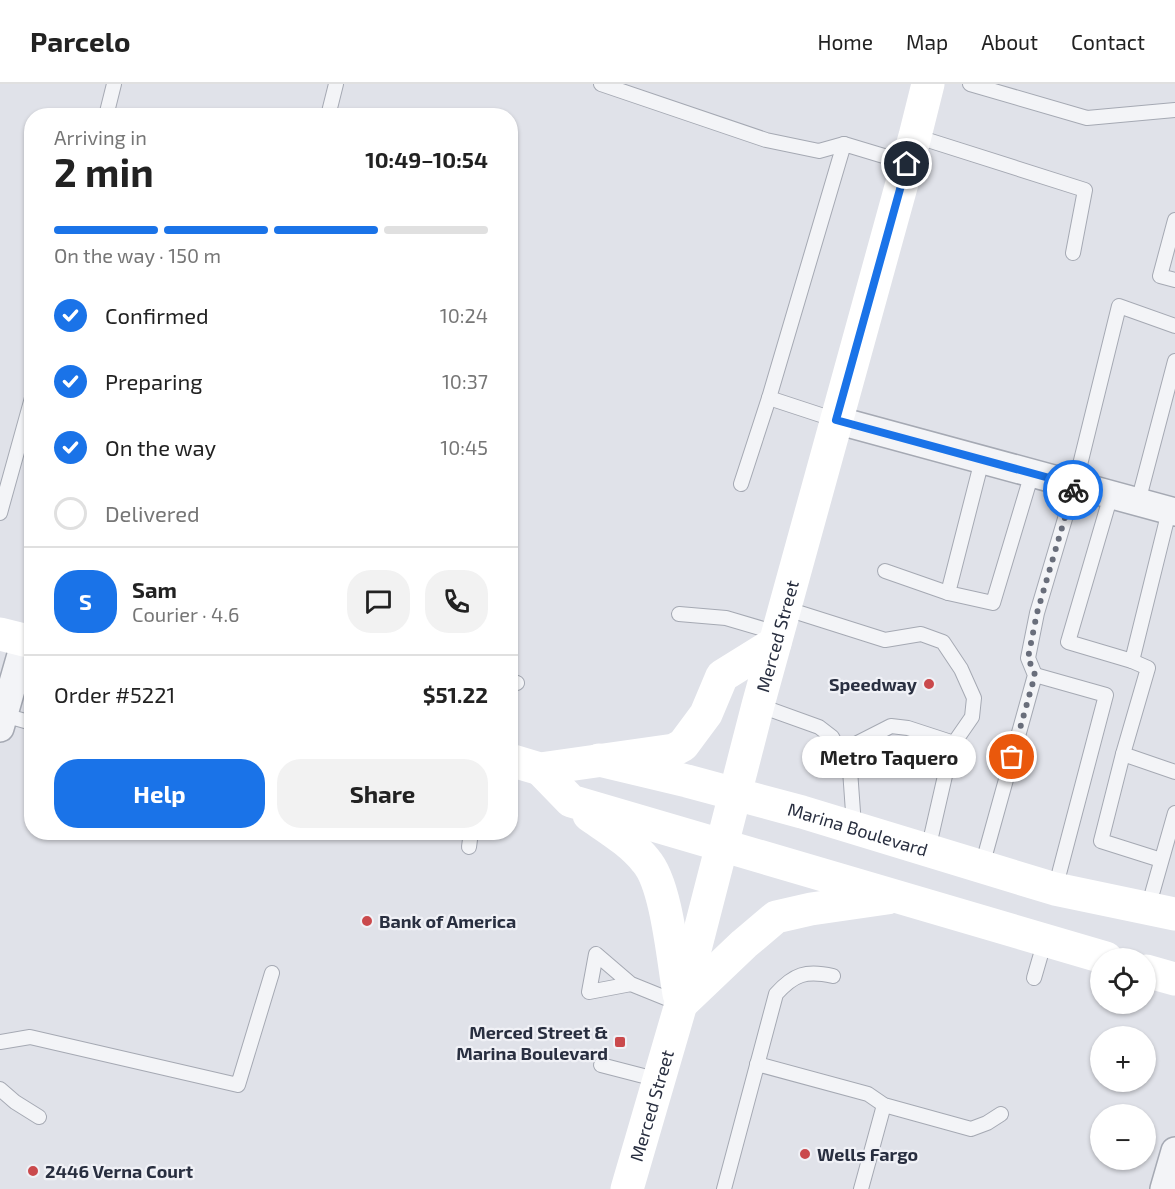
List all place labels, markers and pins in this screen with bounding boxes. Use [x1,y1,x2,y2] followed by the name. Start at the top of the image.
[881,138,932,189] pin
[829,673,918,695] place label: Speedway
[922,677,936,691] marker: Speedway
[986,731,1037,782] pin
[802,736,976,778] callout: Metro Taquero
[379,910,516,932] place label: Bank of America
[360,914,374,928] marker: Bank of America
[456,1021,608,1064] place label: Merced Street & Marina Boulevard
[613,1035,627,1049] marker: Merced Street & Marina Boulevard
[817,1143,918,1165] place label: Wells Fargo
[798,1147,812,1161] marker: Wells Fargo
[45,1160,194,1182] place label: 2446 Verna Court
[26,1164,40,1178] marker: 2446 Verna Court

